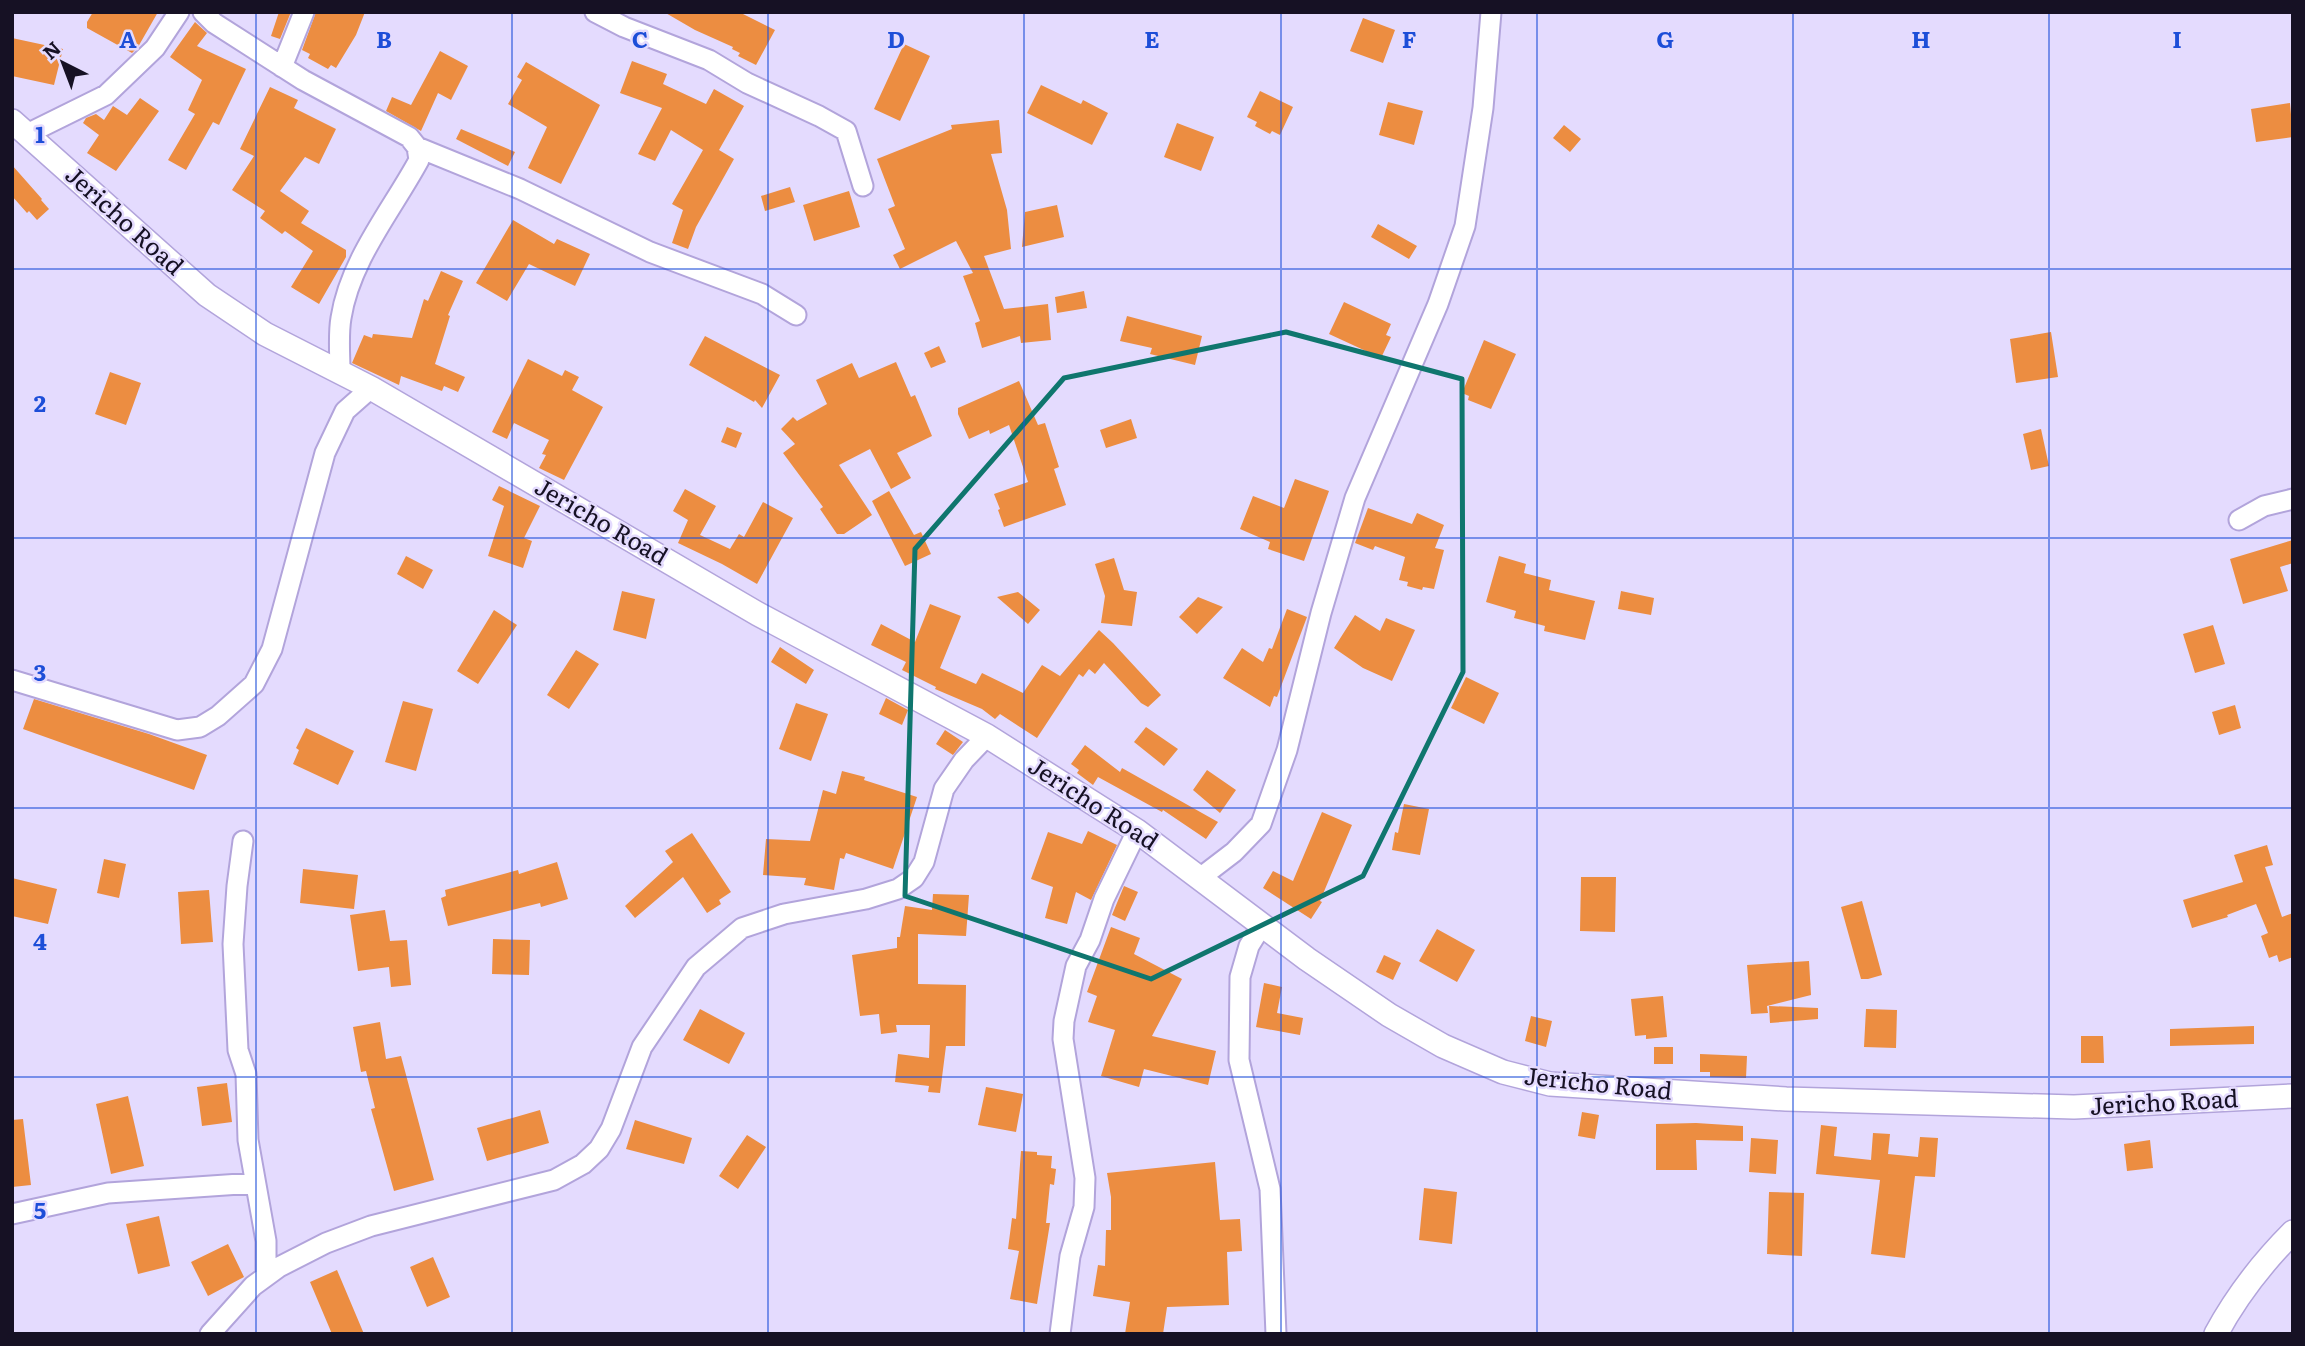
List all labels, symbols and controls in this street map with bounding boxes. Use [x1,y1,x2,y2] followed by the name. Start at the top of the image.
[119,21,137,55] text: A
[376,21,392,55] text: B
[632,21,648,55] text: C
[887,21,905,55] text: D
[1144,21,1160,55] text: E
[1402,21,1417,55] text: F
[1656,21,1674,55] text: G
[1911,21,1931,55] text: H
[2172,21,2182,55] text: I
[28,28,98,98] north arrow
[36,34,66,65] text: N
[35,116,45,150] text: 1
[59,156,193,282] street label: Jericho Road
[34,385,46,419] text: 2
[529,468,676,572] street label: Jericho Road
[34,654,46,688] text: 3
[1023,747,1166,857] street label: Jericho Road
[33,923,47,957] text: 4
[1523,1056,1674,1107] street label: Jericho Road
[2089,1079,2239,1122] street label: Jericho Road
[34,1192,46,1226] text: 5

